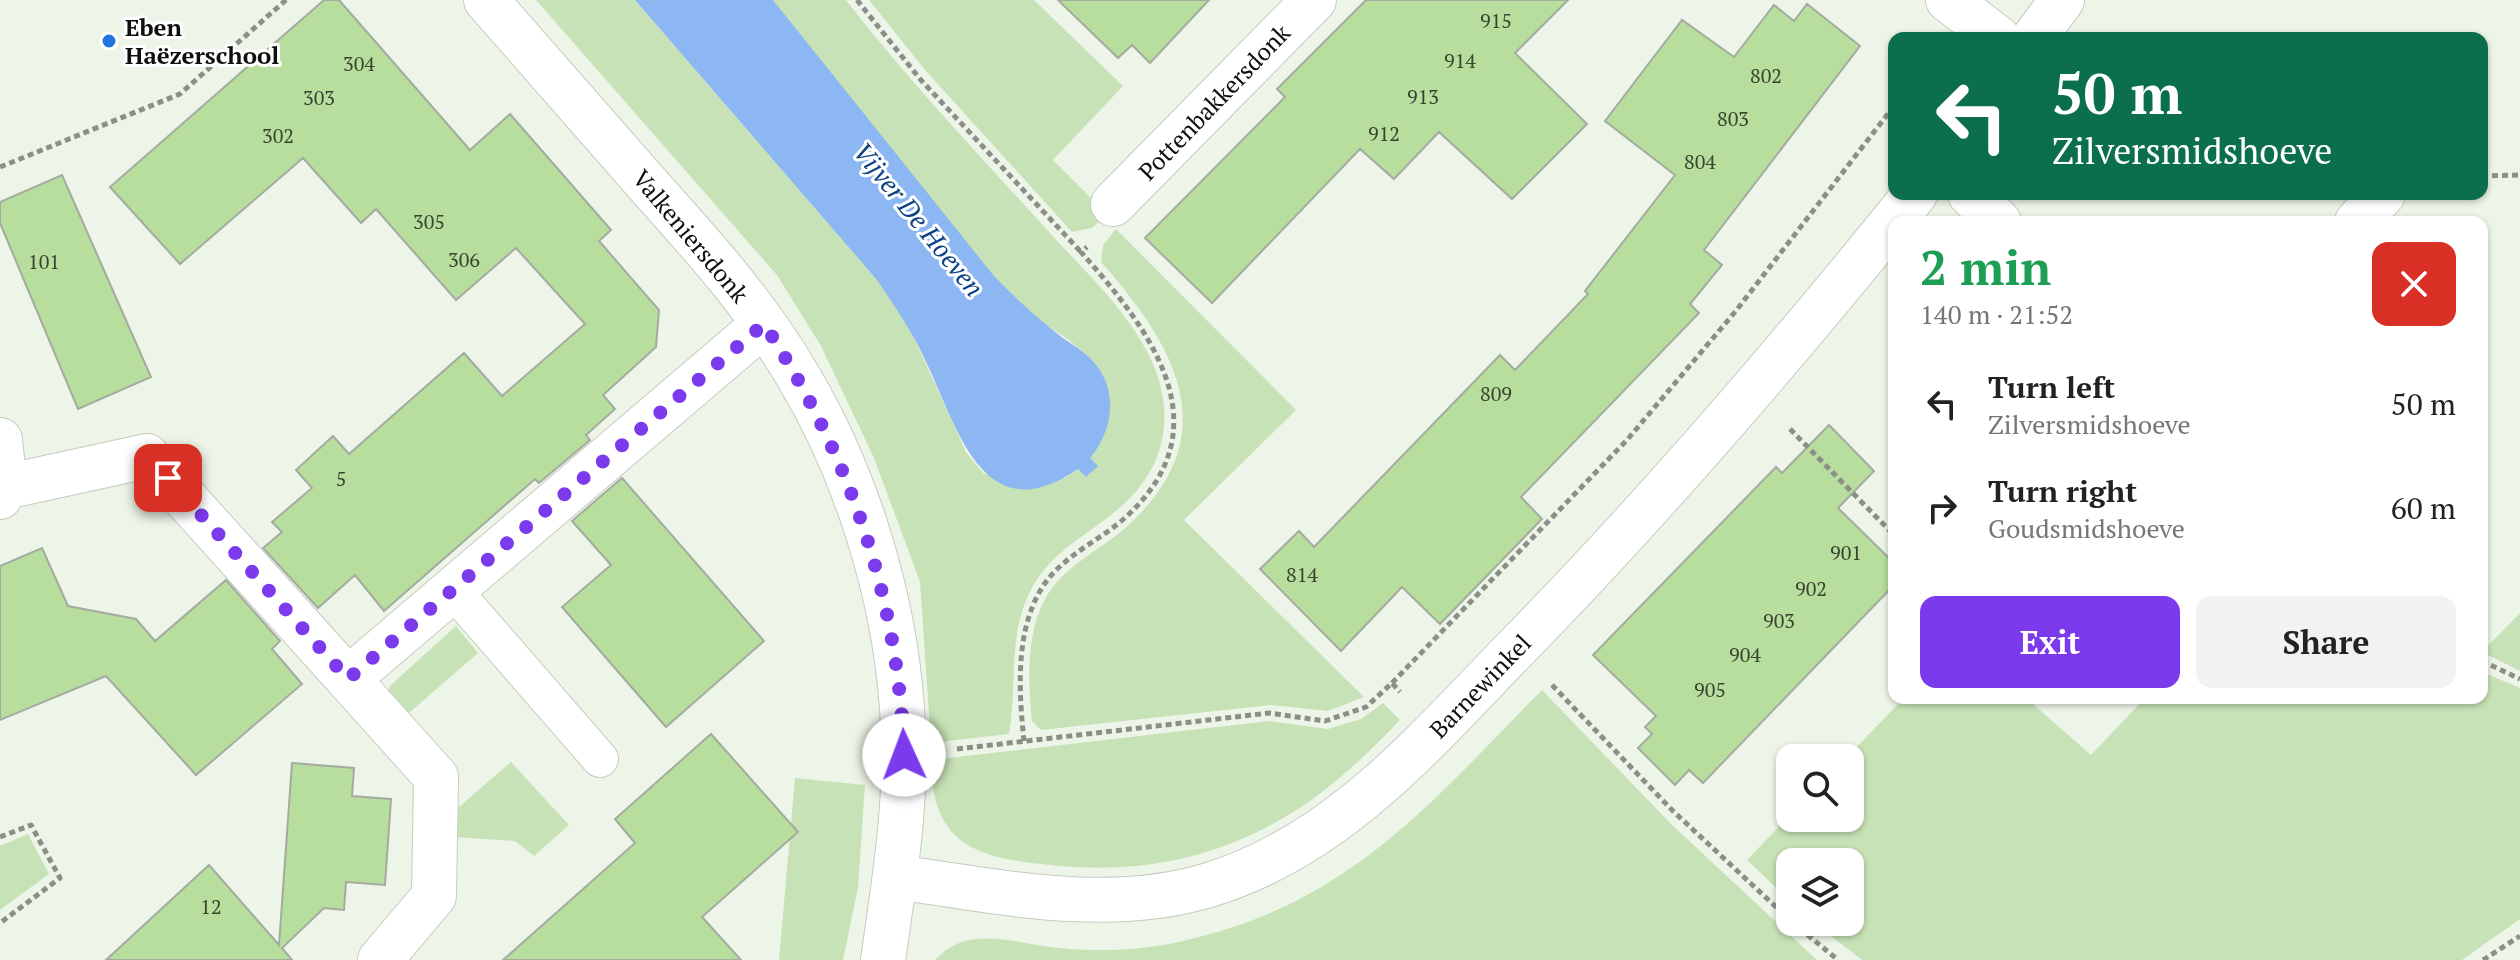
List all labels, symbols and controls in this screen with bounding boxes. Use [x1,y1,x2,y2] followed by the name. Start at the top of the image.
[1480,7,1512,34] house number: 915
[125,11,279,71] place label: Eben Haëzerschool
[1131,17,1297,187] street label: Pottenbakkersdonk
[100,32,118,50] marker: Eben Haëzerschool
[1444,47,1476,74] house number: 914
[343,50,375,77] house number: 304
[2052,56,2182,130] text: 50 m
[1750,62,1782,89] house number: 802
[1920,64,2024,168] icon: left
[1407,83,1439,110] house number: 913
[303,84,335,111] house number: 303
[1717,105,1749,132] house number: 803
[1368,120,1400,147] house number: 912
[262,122,294,149] house number: 302
[2052,127,2332,174] text: Zilversmidshoeve
[846,135,992,303] water label: Vijver De Hoeven
[1684,148,1716,175] house number: 804
[626,163,756,310] street label: Valkeniersdonk
[413,208,445,235] house number: 305
[1920,235,2051,299] text: 2 min
[2372,242,2456,326] button: close
[448,246,480,273] house number: 306
[28,248,60,275] house number: 101
[1920,297,2073,331] text: 140 m · 21:52
[1988,367,2115,407] text: Turn left
[1480,380,1512,407] house number: 809
[1920,382,1964,426] icon: left
[2391,384,2456,424] text: 50 m
[1988,407,2191,441] text: Zilversmidshoeve
[134,444,202,512] pin
[146,456,190,500] icon: arrive
[336,465,346,492] house number: 5
[1988,471,2137,511] text: Turn right
[1920,486,1964,530] icon: right
[2391,488,2456,528] text: 60 m
[1988,511,2185,545] text: Goudsmidshoeve
[1830,539,1862,566] house number: 901
[1286,561,1318,588] house number: 814
[1795,575,1827,602] house number: 902
[1920,596,2180,688] button: Exit
[2196,596,2456,688] button: Share
[1763,607,1795,634] house number: 903
[1422,627,1538,745] street label: Barnewinkel
[1729,641,1761,668] house number: 904
[1694,676,1726,703] house number: 905
[862,713,946,797] position arrow
[1776,744,1864,936] map controls
[1776,744,1864,832] button: search
[1776,848,1864,936] button: layers
[200,893,222,920] house number: 12

